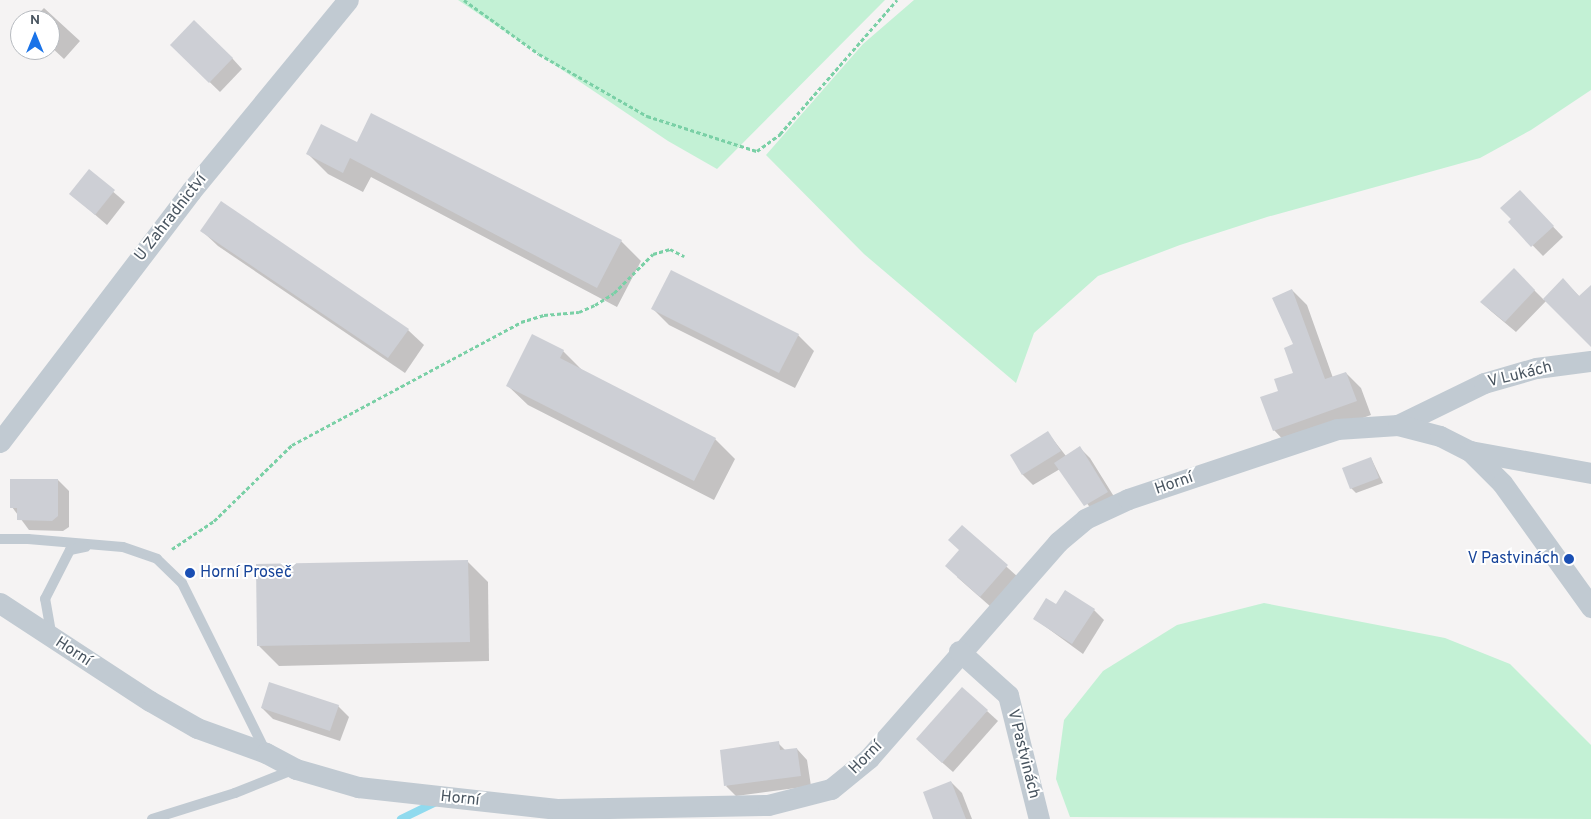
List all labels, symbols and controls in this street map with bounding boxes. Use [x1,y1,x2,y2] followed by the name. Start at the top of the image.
[10,10,60,60] north arrow
[30,12,40,29] text: N
[131,171,211,265] street label: U Zahradnictví
[1486,358,1554,392] street label: V Lukách
[1152,469,1196,499] street label: Horní
[1467,549,1559,569] place label: V Pastvinách
[1563,553,1575,565] marker: V Pastvinách
[200,563,292,583] place label: Horní Proseč
[184,567,196,579] marker: Horní Proseč
[51,633,95,671] street label: Horní
[1003,707,1043,801] street label: V Pastvinách
[845,737,887,779] street label: Horní
[439,787,481,811] street label: Horní

